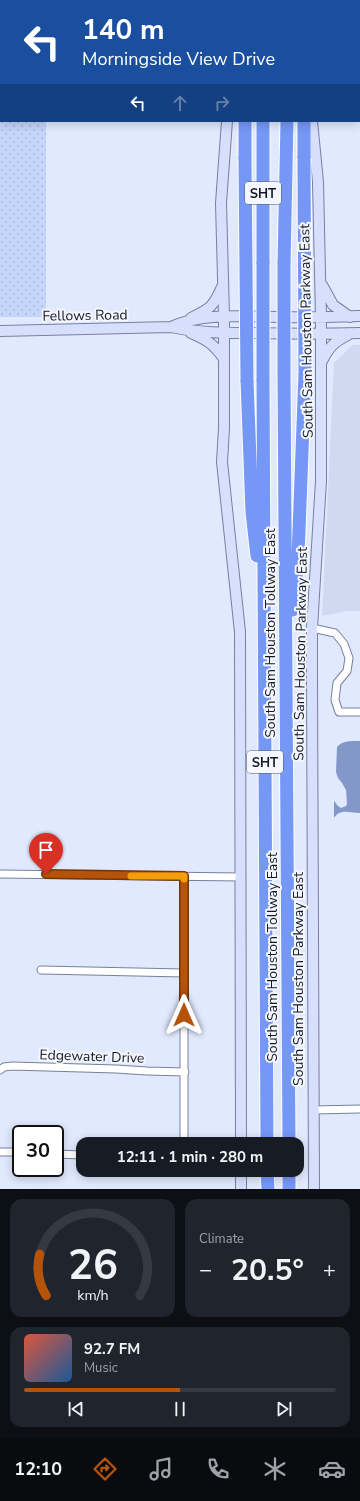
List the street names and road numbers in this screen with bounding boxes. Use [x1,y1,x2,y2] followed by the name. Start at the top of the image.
[245,182,281,204] road number: SHT
[295,224,318,438] street label: South Sam Houston Parkway East
[42,305,128,326] street label: Fellows Road
[261,528,280,738] street label: South Sam Houston Tollway East
[289,547,312,761] street label: South Sam Houston Parkway East
[247,751,283,773] road number: SHT
[263,852,282,1062] street label: South Sam Houston Tollway East
[289,872,308,1086] street label: South Sam Houston Parkway East
[39,1045,145,1068] street label: Edgewater Drive

